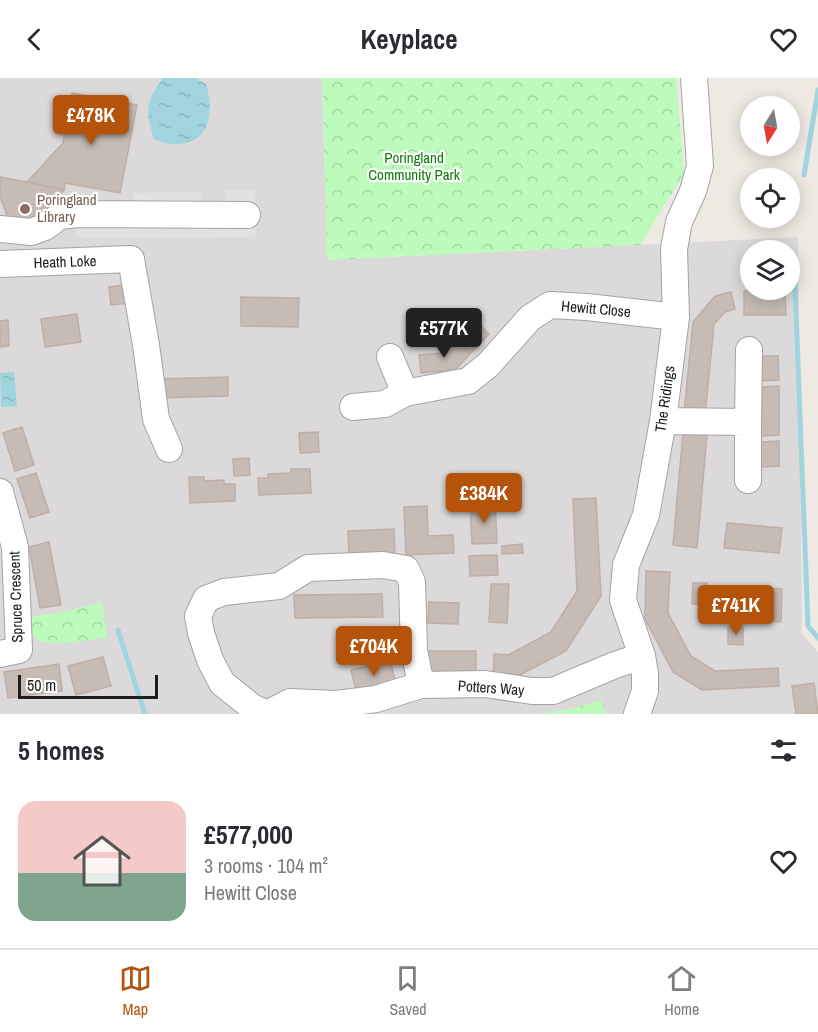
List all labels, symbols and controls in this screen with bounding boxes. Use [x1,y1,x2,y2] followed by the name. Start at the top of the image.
[360,21,458,57] text: Keyplace
[18,23,51,56] icon: back
[767,23,800,56] icon: heart
[49,95,133,146] pin: £478K
[740,96,800,156] north arrow
[740,96,800,300] map controls
[67,101,115,128] text: £478K
[368,147,461,185] park label: Poringland Community Park
[740,168,800,228] button: locate
[37,189,97,227] place label: Poringland Library
[18,202,32,216] marker: Poringland Library
[740,240,800,300] button: layers
[33,250,97,273] street label: Heath Loke
[560,295,632,322] street label: Hewitt Close
[402,308,486,359] pin: £577K
[420,314,468,341] text: £577K
[649,364,680,434] street label: The Ridings
[442,473,526,524] pin: £384K
[460,479,508,506] text: £384K
[3,550,28,643] street label: Spruce Crescent
[694,585,778,636] pin: £741K
[712,591,760,618] text: £741K
[332,626,416,677] pin: £704K
[350,632,398,659] text: £704K
[18,672,158,700] scale bar
[27,674,56,696] text: 50 m
[457,675,526,700] street label: Potters Way
[18,733,105,768] text: 5 homes
[767,734,800,767] icon: filters
[204,817,293,852] text: £577,000
[66,825,138,897] icon: home
[767,845,800,878] icon: heart
[204,852,328,879] text: 3 rooms · 104 m²
[204,879,297,906] text: Hewitt Close
[119,962,152,1020] tab: Map
[389,962,427,1020] tab: Saved
[664,962,699,1020] tab: Home

